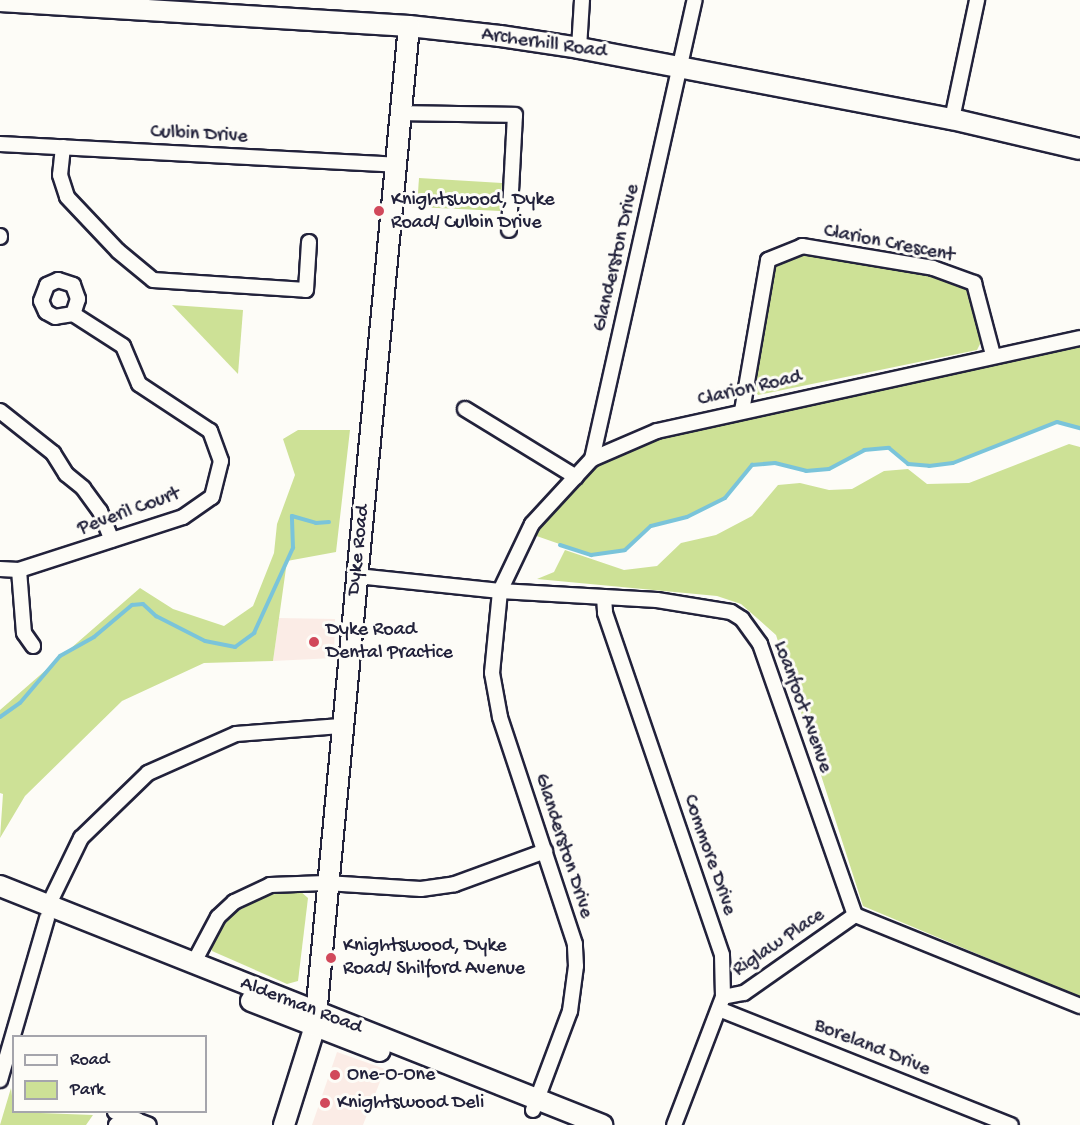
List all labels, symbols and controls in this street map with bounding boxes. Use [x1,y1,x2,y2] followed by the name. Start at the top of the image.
[480,23,608,65] street label: Archerhill Road
[150,120,248,150] street label: Culbin Drive
[588,182,646,334] street label: Glanderston Drive
[391,188,555,235] place label: Knightswood, Dyke Road/ Culbin Drive
[372,204,386,218] marker: Knightswood, Dyke Road/ Culbin Drive
[822,220,956,268] street label: Clarion Crescent
[696,365,804,413] street label: Clarion Road
[75,482,183,542] street label: Peveril Court
[342,504,376,596] street label: Dyke Road
[326,618,453,665] place label: Dyke Road Dental Practice
[307,635,321,649] marker: Dyke Road Dental Practice
[767,638,837,776] street label: Loanfoot Avenue
[528,771,598,921] street label: Glanderston Drive
[677,792,741,918] street label: Commore Drive
[729,904,829,982] street label: Riglaw Place
[343,934,525,981] place label: Knightswood, Dyke Road/ Shilford Avenue
[324,951,338,965] marker: Knightswood, Dyke Road/ Shilford Avenue
[237,972,365,1040] street label: Alderman Road
[810,1014,934,1082] street label: Boreland Drive
[12,1035,207,1113] legend
[70,1050,109,1071] text: Road
[347,1063,435,1087] place label: One-O-One
[328,1068,342,1082] marker: One-O-One
[70,1080,104,1101] text: Park
[337,1091,484,1115] place label: Knightswood Deli
[318,1096,332,1110] marker: Knightswood Deli

